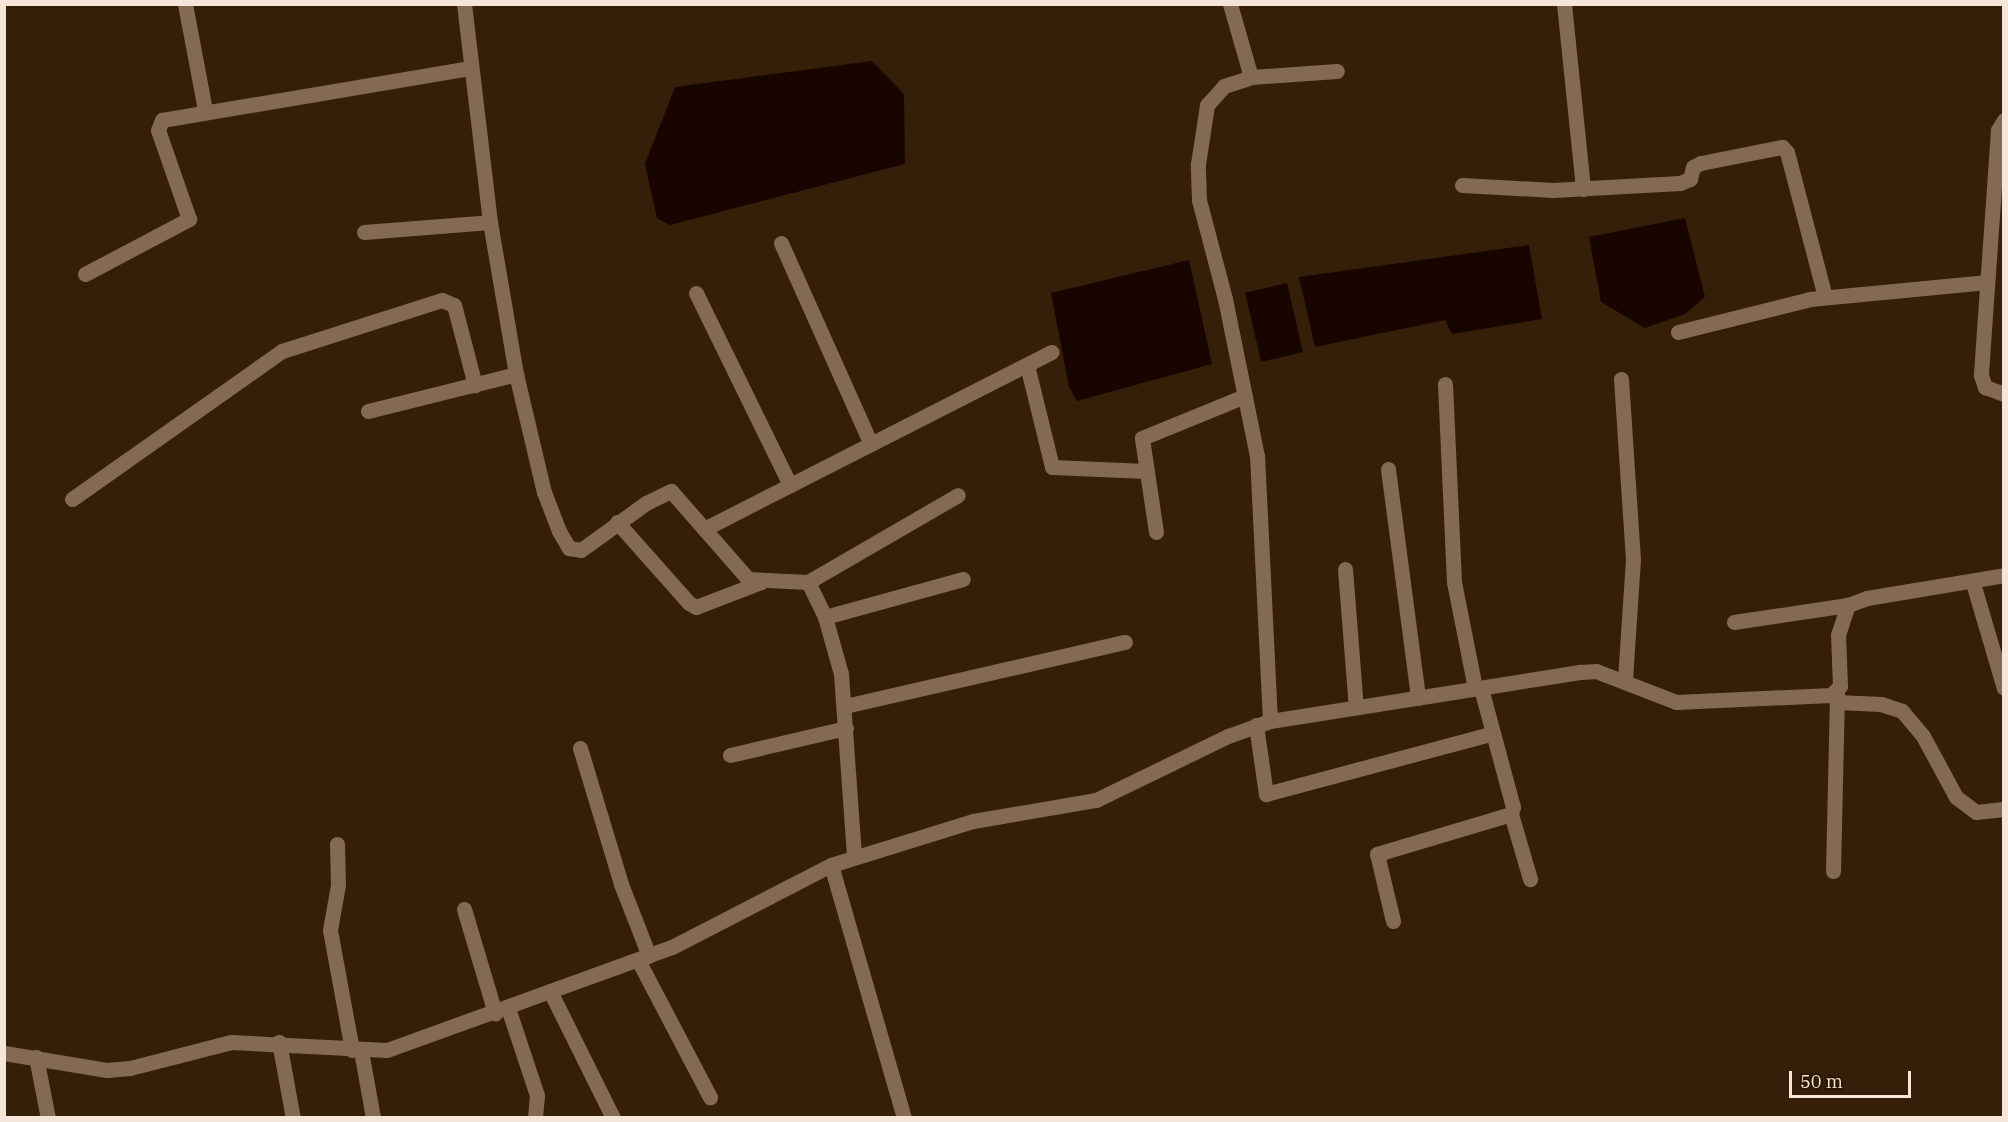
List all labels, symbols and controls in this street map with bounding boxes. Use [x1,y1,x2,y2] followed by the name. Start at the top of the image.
[1792,1059,1914,1097] scale bar
[1800,1070,1843,1093] text: 50 m

